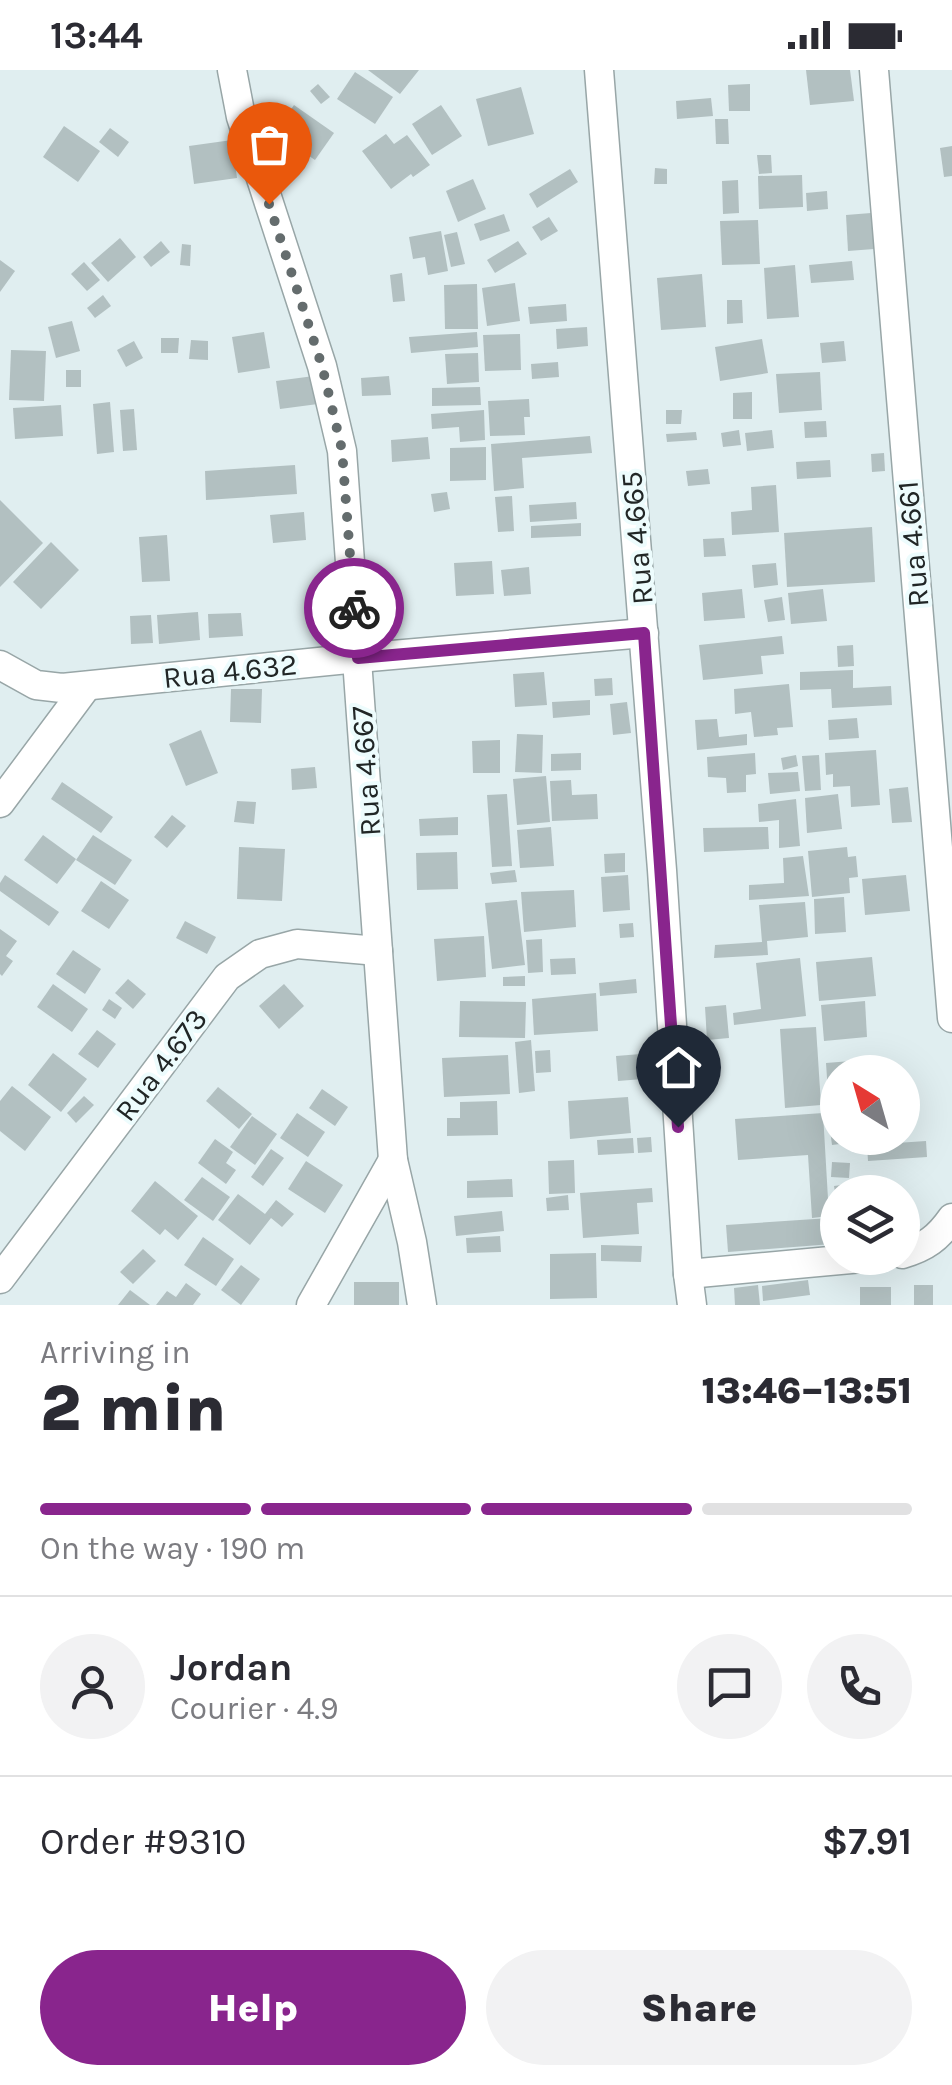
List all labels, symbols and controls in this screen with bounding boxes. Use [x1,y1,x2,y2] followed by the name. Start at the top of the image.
[50,13,143,58] text: 13:44
[227,102,312,205] pin
[242,117,297,172] icon: bag
[613,470,661,606] street label: Rua 4.665
[890,479,936,609] street label: Rua 4.661
[304,558,404,658] courier
[327,581,382,636] icon: bike
[161,646,299,696] street label: Rua 4.632
[343,705,389,837] street label: Rua 4.667
[107,1002,215,1128] street label: Rua 4.673
[636,1025,721,1128] pin
[651,1040,706,1095] icon: home
[820,1055,920,1155] north arrow
[820,1055,920,1275] map controls
[820,1175,920,1275] button: layers
[40,1334,191,1371] text: Arriving in
[701,1368,912,1413] text: 13:46–13:51
[40,1370,226,1446] text: 2 min
[40,1530,305,1567] text: On the way · 190 m
[40,1634,145,1739] button: person
[677,1634,782,1739] button: chat
[807,1634,912,1739] button: phone
[170,1645,293,1690] text: Jordan
[170,1690,339,1727] text: Courier · 4.9
[40,1819,246,1864] text: Order #9310
[822,1819,912,1864] text: $7.91
[40,1950,466,2065] button: Help
[486,1950,912,2065] button: Share

